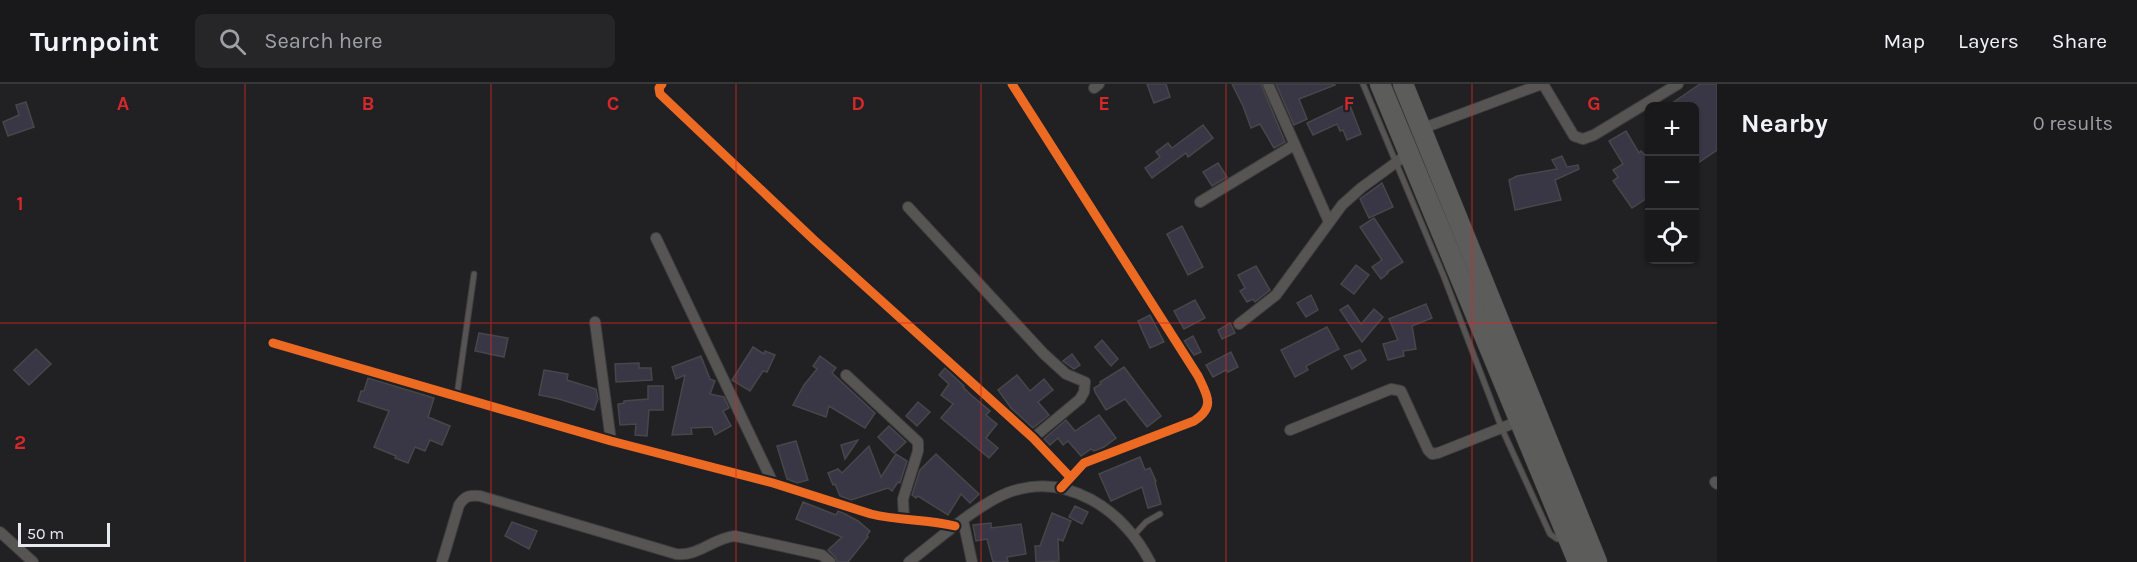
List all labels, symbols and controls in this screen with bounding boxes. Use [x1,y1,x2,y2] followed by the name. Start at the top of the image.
[195,14,615,68] search box
[30,25,159,58] text: Turnpoint
[216,25,249,58] icon: search
[264,28,383,54] text: Search here
[1883,29,1925,53] text: Map
[1958,29,2019,53] text: Layers
[2052,29,2107,53] text: Share
[117,92,130,115] text: A
[362,92,374,115] text: B
[607,92,619,115] text: C
[851,92,865,115] text: D
[1098,92,1110,115] text: E
[1344,92,1355,115] text: F
[1587,92,1601,115] text: G
[1645,102,1699,264] map controls
[1645,102,1699,156] button: +
[1741,108,1828,139] text: Nearby
[2033,112,2113,135] text: 0 results
[1645,156,1699,210] button: −
[16,192,24,215] text: 1
[1645,210,1699,264] button: locate
[14,431,26,454] text: 2
[18,520,110,548] scale bar
[27,524,64,543] text: 50 m

